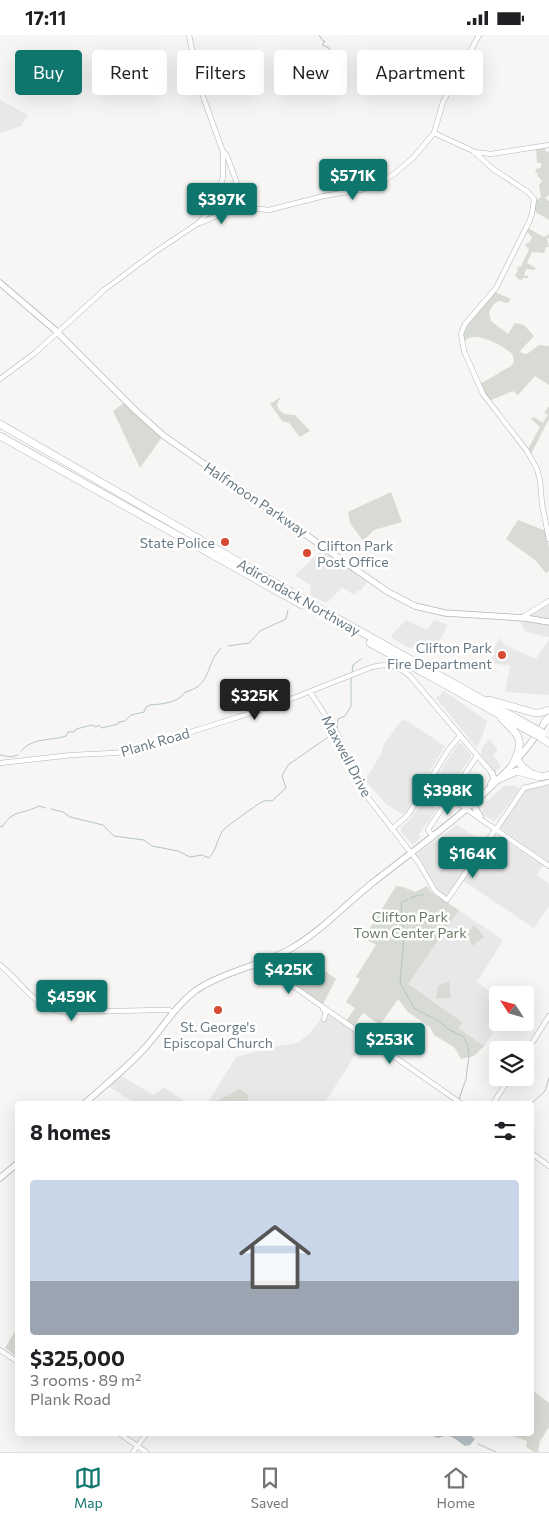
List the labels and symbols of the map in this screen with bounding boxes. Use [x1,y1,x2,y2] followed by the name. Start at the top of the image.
[318,159,388,201] pin: $571K
[187,183,257,225] pin: $397K
[201,458,311,540] street label: Halfmoon Parkway
[140,534,215,551] place label: State Police
[219,536,231,548] marker: State Police
[317,537,394,570] place label: Clifton Park Post Office
[301,547,313,559] marker: Clifton Park Post Office
[235,555,363,639] street label: Adirondack Northway
[387,639,492,672] place label: Clifton Park Fire Department
[496,649,508,661] marker: Clifton Park Fire Department
[220,679,290,721] pin: $325K
[318,712,376,800] street label: Maxwell Drive
[119,724,191,760] street label: Plank Road
[413,773,483,816] pin: $398K
[438,837,508,879] pin: $164K
[353,908,467,941] park label: Clifton Park Town Center Park
[254,953,324,995] pin: $425K
[37,979,107,1022] pin: $459K
[489,986,534,1031] north arrow
[212,1004,224,1016] marker: St. George's Episcopal Church
[163,1018,273,1051] place label: St. George's Episcopal Church
[355,1023,425,1065] pin: $253K

